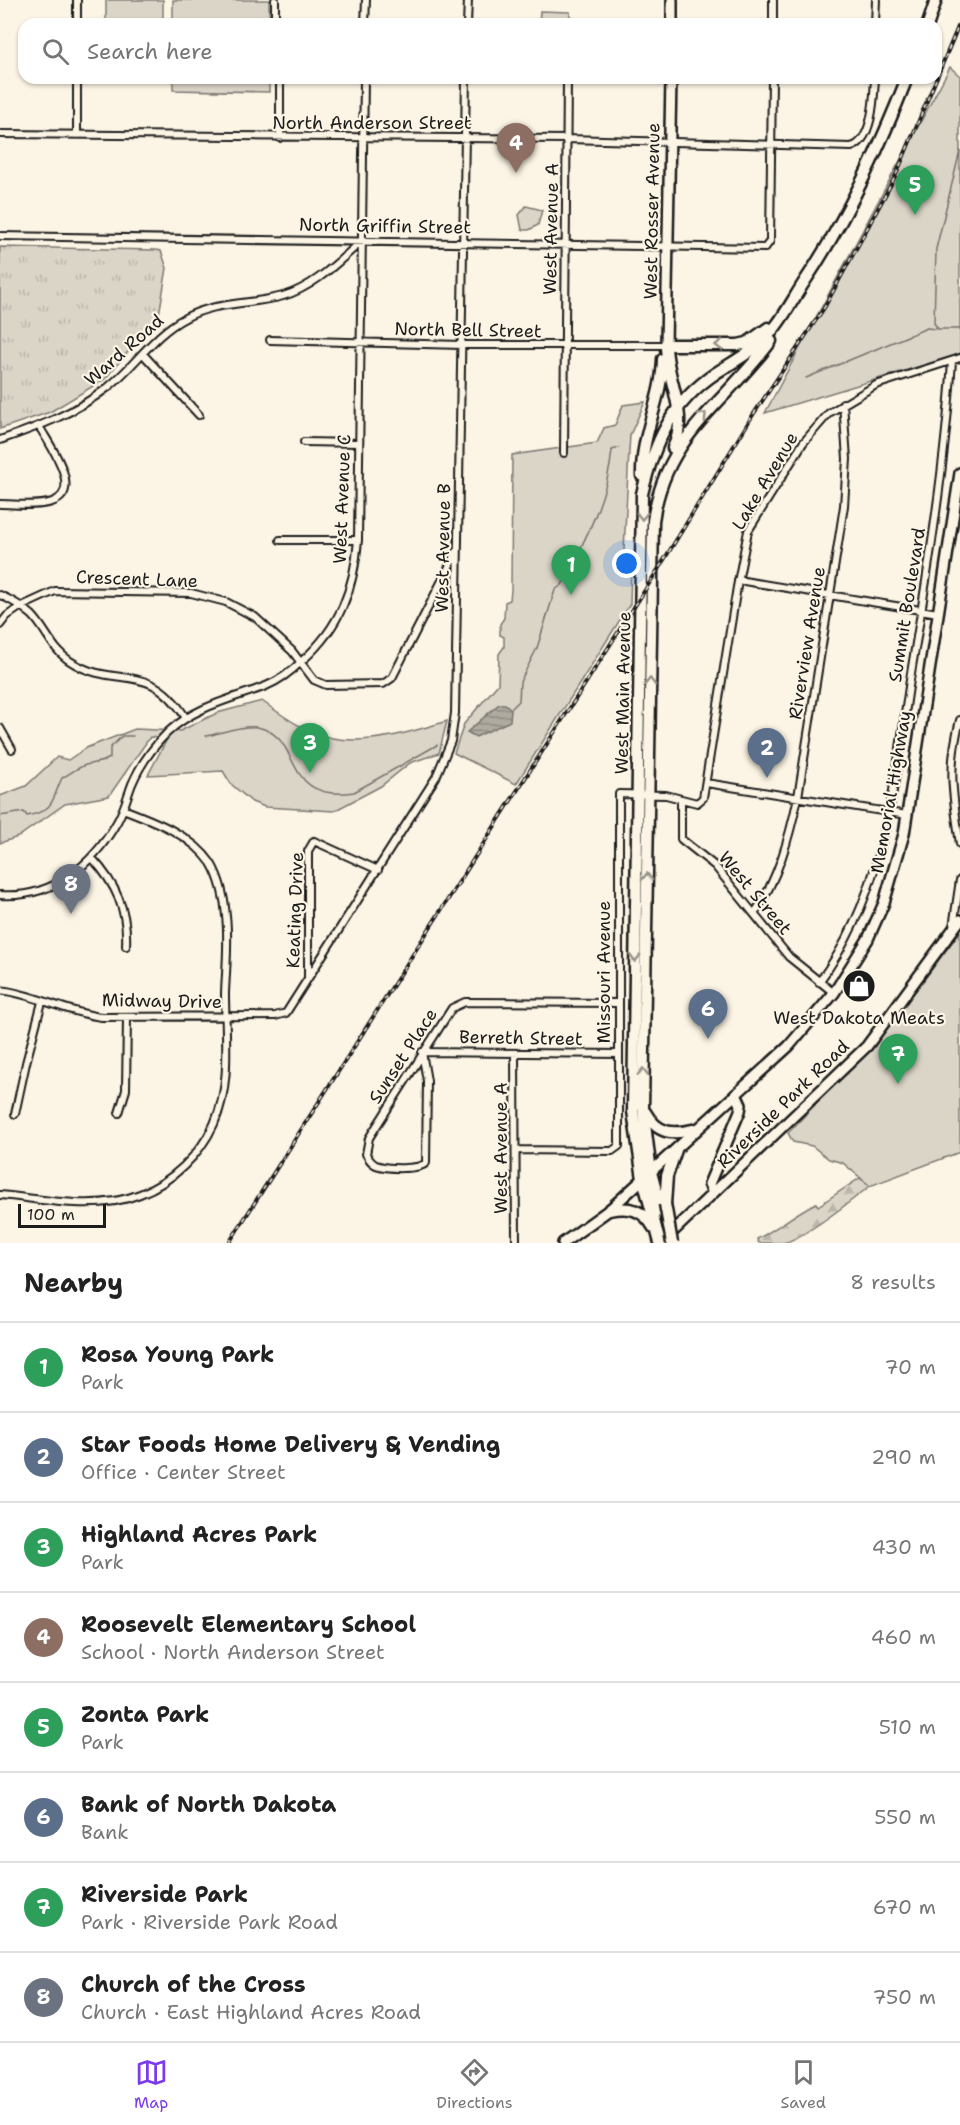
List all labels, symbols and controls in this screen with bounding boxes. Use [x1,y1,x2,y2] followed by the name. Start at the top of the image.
[18,18,942,84] search box
[39,35,72,68] icon: search
[87,37,213,66] text: Search here
[272,111,472,135] street label: North Anderson Street
[638,122,666,300] street label: West Rosser Avenue
[496,124,536,173] pin: 4
[538,163,564,295] street label: West Avenue A
[896,166,934,215] pin: 5
[299,212,471,240] street label: North Griffin Street
[79,309,169,391] street label: Ward Road
[394,317,542,343] street label: North Bell Street
[715,339,724,351] one-way arrow
[696,413,707,423] one-way arrow
[726,428,804,534] street label: Lake Avenue
[328,434,356,564] street label: West Avenue C
[430,483,456,613] street label: West Avenue B
[636,512,648,521] one-way arrow
[883,526,931,684] street label: Summit Boulevard
[552,546,590,595] pin: 1
[612,549,641,578] your location
[76,565,198,593] street label: Crescent Lane
[783,565,831,721] street label: Riverview Avenue
[610,611,636,775] street label: West Main Avenue
[644,678,656,687] one-way arrow
[865,709,917,875] street label: Memorial Highway
[290,724,330,773] pin: 3
[748,728,786,778] pin: 2
[713,846,797,940] street label: West Street
[281,851,309,969] street label: Keating Drive
[52,864,90,914] pin: 8
[641,872,653,881] one-way arrow
[592,901,616,1043] street label: Missouri Avenue
[629,953,641,962] one-way arrow
[841,968,877,1004] shop icon: West Dakota Meats
[102,988,222,1014] street label: Midway Drive
[688,990,728,1039] pin: 6
[363,1004,443,1108] street label: Sunset Place
[773,1006,945,1030] place label: West Dakota Meats
[459,1025,583,1051] street label: Berreth Street
[878,1034,918,1084] pin: 7
[712,1035,854,1173] street label: Riverside Park Road
[637,1067,650,1076] one-way arrow
[489,1082,513,1214] street label: West Avenue A
[18,1201,106,1228] scale bar
[27,1204,75,1225] text: 100 m
[24,1265,123,1300] text: Nearby
[850,1269,936,1295] text: 8 results
[81,1340,274,1369] text: Rosa Young Park
[39,1354,48,1380] text: 1
[884,1354,936,1380] text: 70 m
[81,1369,124,1395] text: Park
[81,1430,500,1459] text: Star Foods Home Delivery & Vending
[37,1444,51,1470] text: 2
[871,1444,936,1470] text: 290 m
[81,1459,286,1485] text: Office · Center Street
[81,1520,317,1549] text: Highland Acres Park
[37,1534,51,1560] text: 3
[872,1534,936,1560] text: 430 m
[81,1549,124,1575] text: Park
[81,1610,416,1639] text: Roosevelt Elementary School
[37,1624,51,1650] text: 4
[871,1624,936,1650] text: 460 m
[81,1639,385,1665] text: School · North Anderson Street
[81,1700,209,1729] text: Zonta Park
[37,1714,50,1740] text: 5
[879,1714,936,1740] text: 510 m
[81,1729,124,1755] text: Park
[81,1790,336,1819] text: Bank of North Dakota
[37,1804,51,1830] text: 6
[874,1804,936,1830] text: 550 m
[81,1819,129,1845] text: Bank
[81,1880,248,1909] text: Riverside Park
[37,1894,51,1920] text: 7
[873,1894,936,1920] text: 670 m
[81,1909,338,1935] text: Park · Riverside Park Road
[81,1970,306,1999] text: Church of the Cross
[37,1984,51,2010] text: 8
[873,1984,936,2010] text: 750 m
[81,1999,421,2025] text: Church · East Highland Acres Road
[134,2056,168,2113] tab: Map
[436,2056,513,2113] tab: Directions
[781,2056,826,2113] tab: Saved

